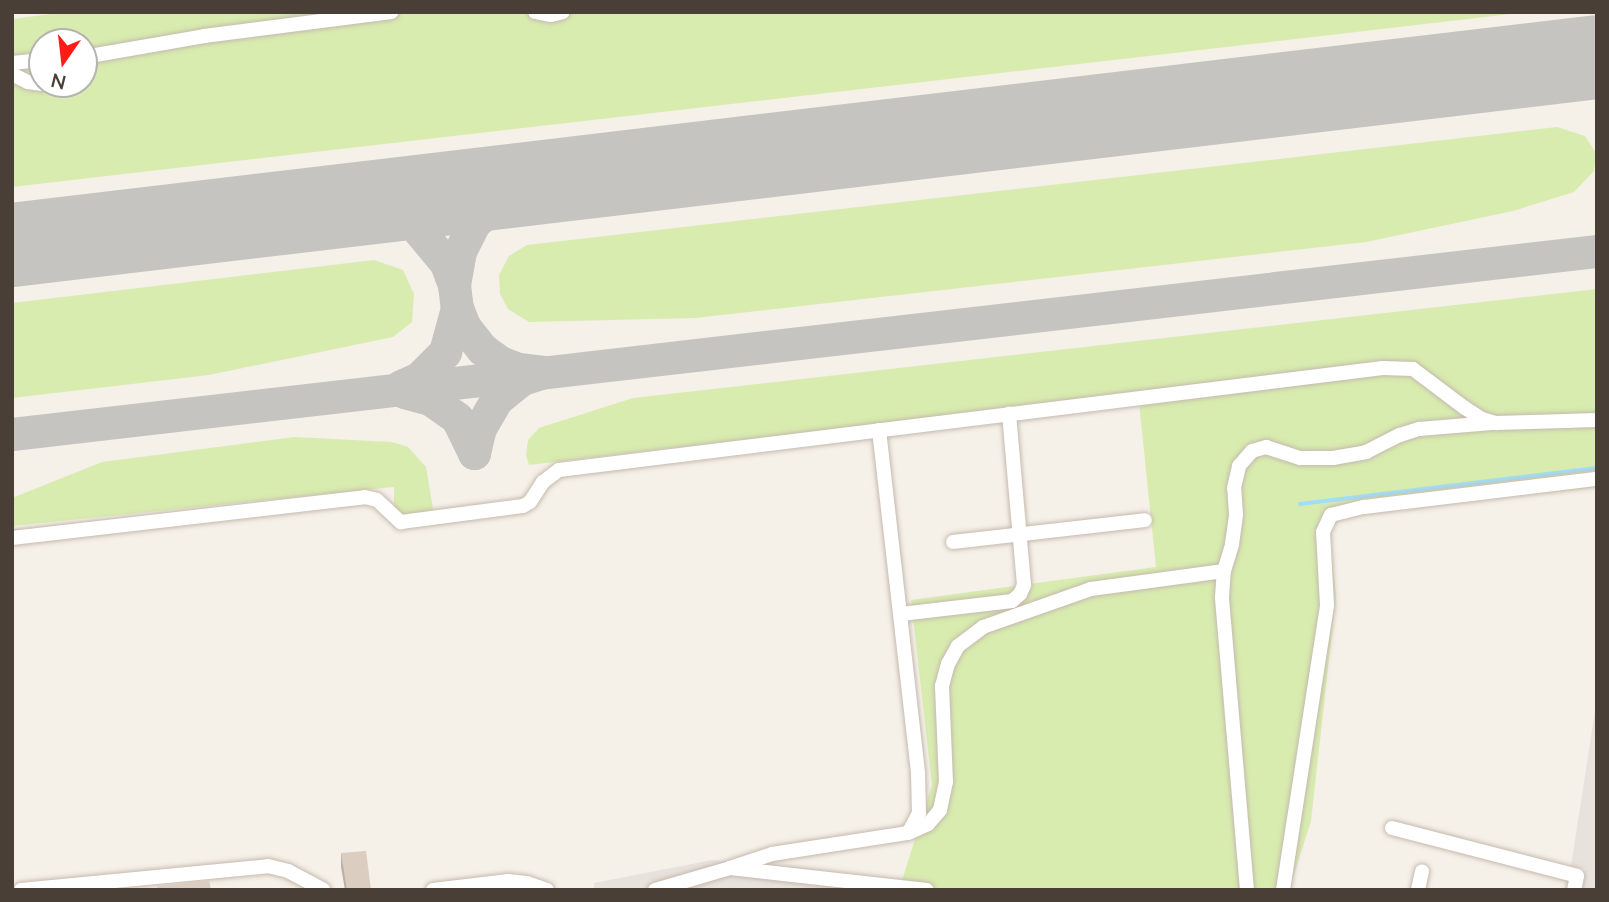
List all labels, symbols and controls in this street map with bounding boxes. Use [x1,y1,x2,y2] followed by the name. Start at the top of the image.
[28,28,98,98] north arrow
[48,69,68,95] text: N

